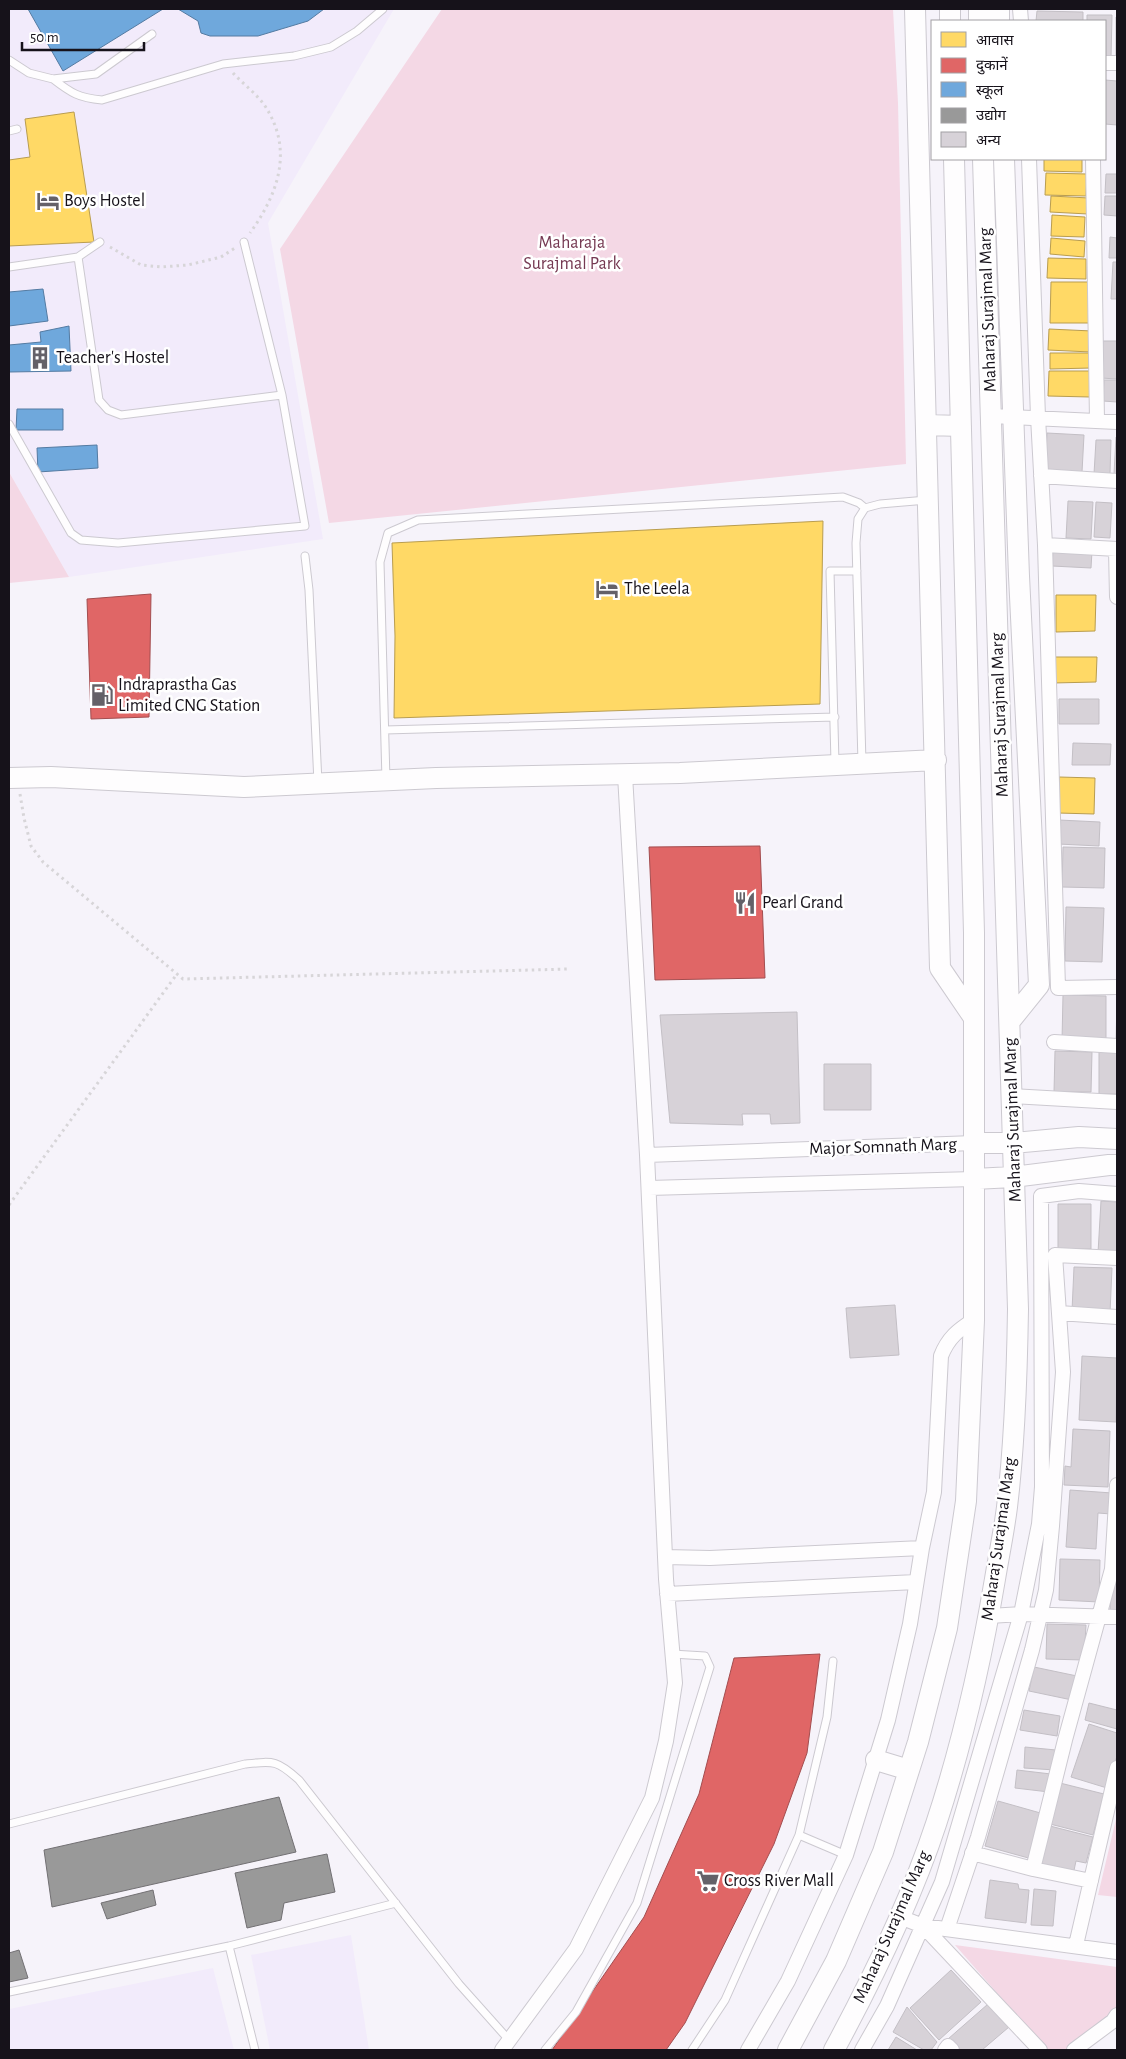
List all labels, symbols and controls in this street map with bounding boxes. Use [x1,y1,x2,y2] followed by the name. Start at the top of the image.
[22,20,145,52] scale bar
[931,20,1106,160] legend
[30,30,59,45] text: 50 m
[976,33,1015,48] text: आवास
[976,56,1008,75] text: दुकानें
[976,83,1004,100] text: स्कूल
[976,107,1007,123] text: उद्योग
[976,133,1001,148] text: अन्य
[35,188,61,214] hotel icon: Boys Hostel
[64,192,145,210] place label: Boys Hostel
[976,227,1000,393] street label: Maharaj Surajmal Marg
[523,234,621,273] park label: Maharaja Surajmal Park
[27,345,53,371] building icon: Teacher's Hostel
[56,349,169,367] place label: Teacher's Hostel
[594,576,620,602] hotel icon: The Leela
[624,580,690,598] place label: The Leela
[988,632,1012,798] street label: Maharaj Surajmal Marg
[118,676,260,715] place label: Indraprastha Gas Limited CNG Station
[89,682,115,708] fuel station icon: Indraprastha Gas Limited CNG Station
[732,890,758,916] restaurant icon: Pearl Grand
[762,894,843,912] place label: Pearl Grand
[1001,1037,1025,1203] street label: Maharaj Surajmal Marg
[809,1135,957,1159] street label: Major Somnath Marg
[979,1456,1019,1622] street label: Maharaj Surajmal Marg
[850,1848,934,2006] street label: Maharaj Surajmal Marg
[695,1868,721,1894] supermarket icon: Cross River Mall
[724,1872,834,1890] place label: Cross River Mall

